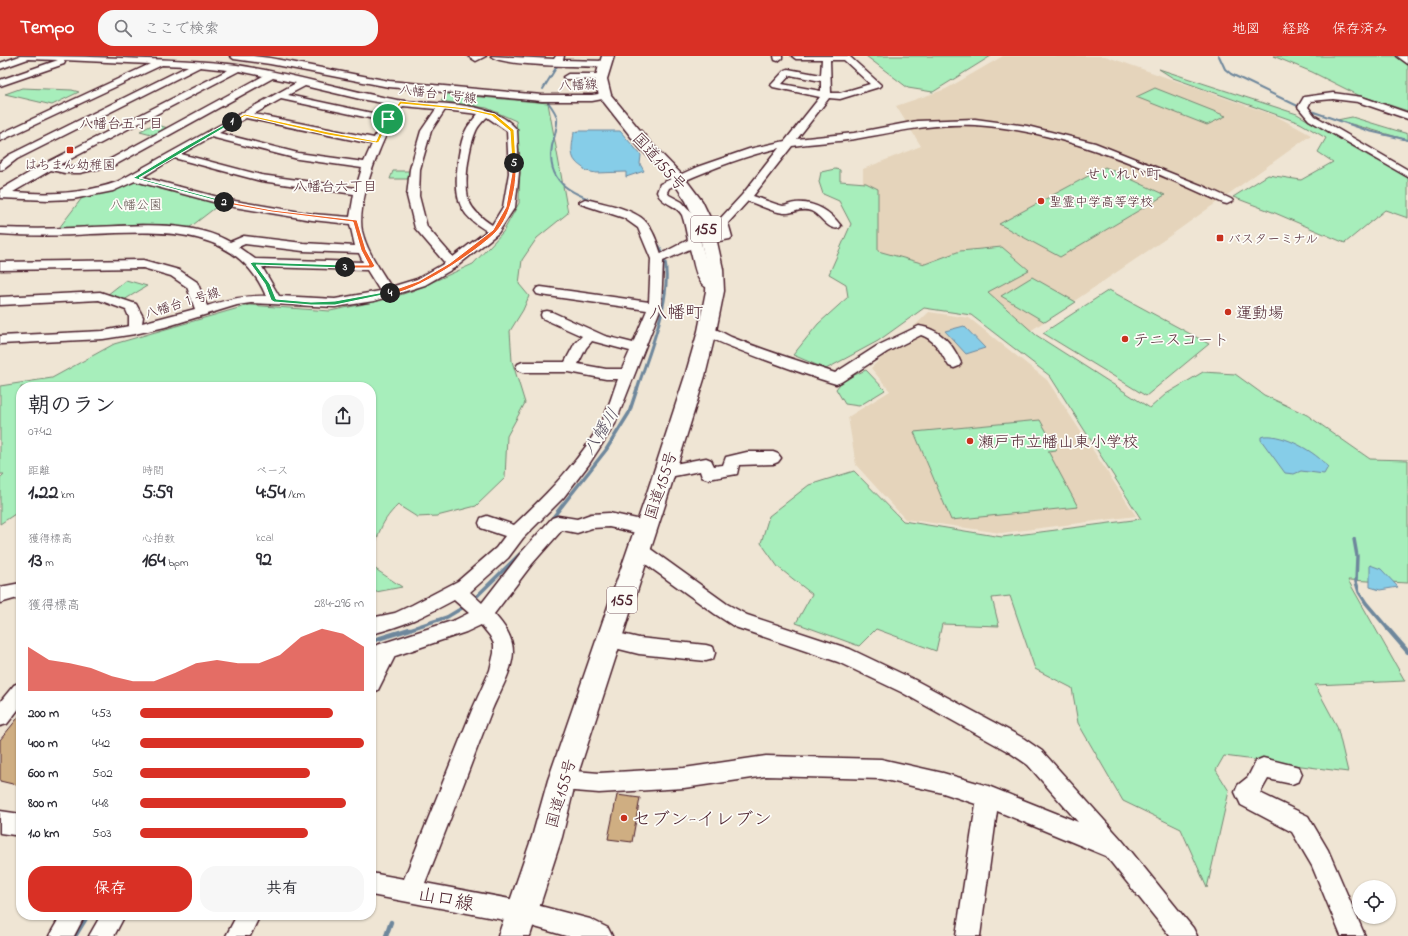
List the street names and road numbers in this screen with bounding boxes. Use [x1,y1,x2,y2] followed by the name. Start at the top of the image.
[558,75,599,96] street label: 八幡線
[398,80,479,109] street label: 八幡台１号線
[626,128,691,197] street label: 国道155号
[691,216,721,242] road number: 155
[142,283,223,324] street label: 八幡台１号線
[639,448,684,523] street label: 国道155号
[607,587,637,613] road number: 155
[541,756,583,831] street label: 国道155号
[415,882,476,919] street label: 山口線

